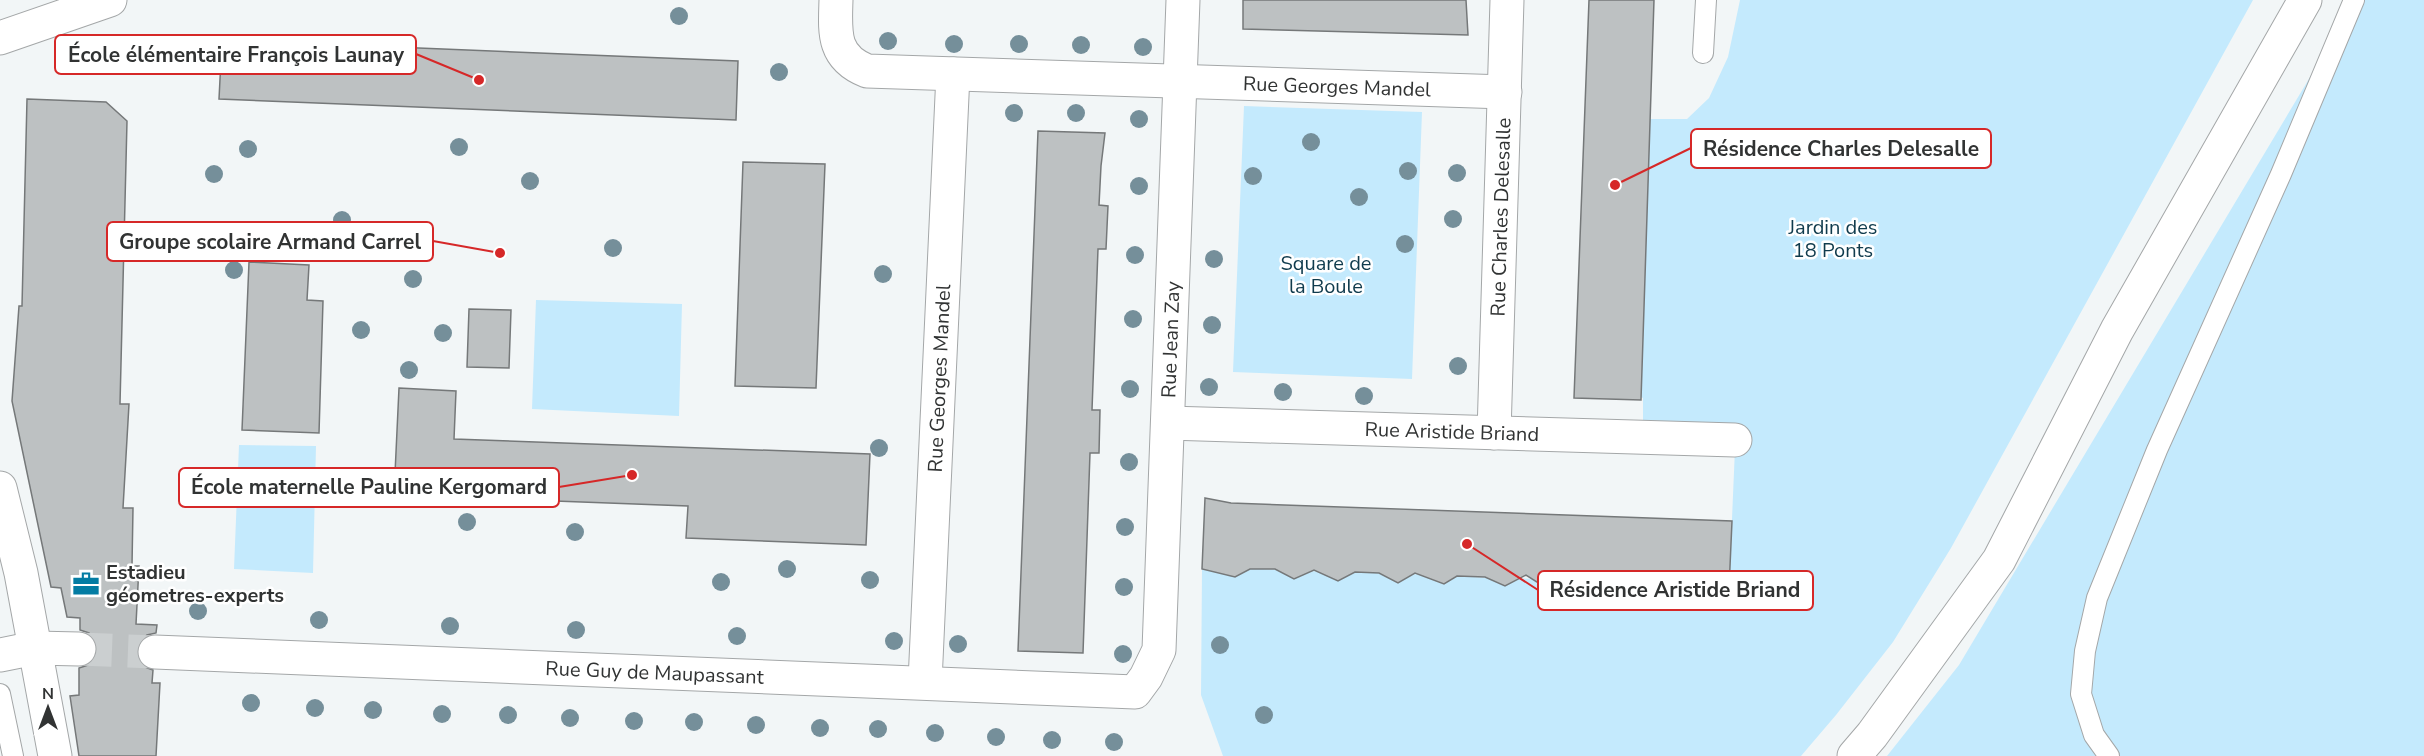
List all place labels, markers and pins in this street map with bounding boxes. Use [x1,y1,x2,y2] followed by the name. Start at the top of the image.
[55,35,416,74] callout: École élémentaire François Launay
[1691,129,1991,168] callout: Résidence Charles Delesalle
[107,222,433,261] callout: Groupe scolaire Armand Carrel
[179,468,559,507] callout: École maternelle Pauline Kergomard
[106,559,284,609] place label: Estadieu géometres-experts
[71,569,101,599] office icon: Estadieu géometres-experts
[1538,571,1813,610] callout: Résidence Aristide Briand

